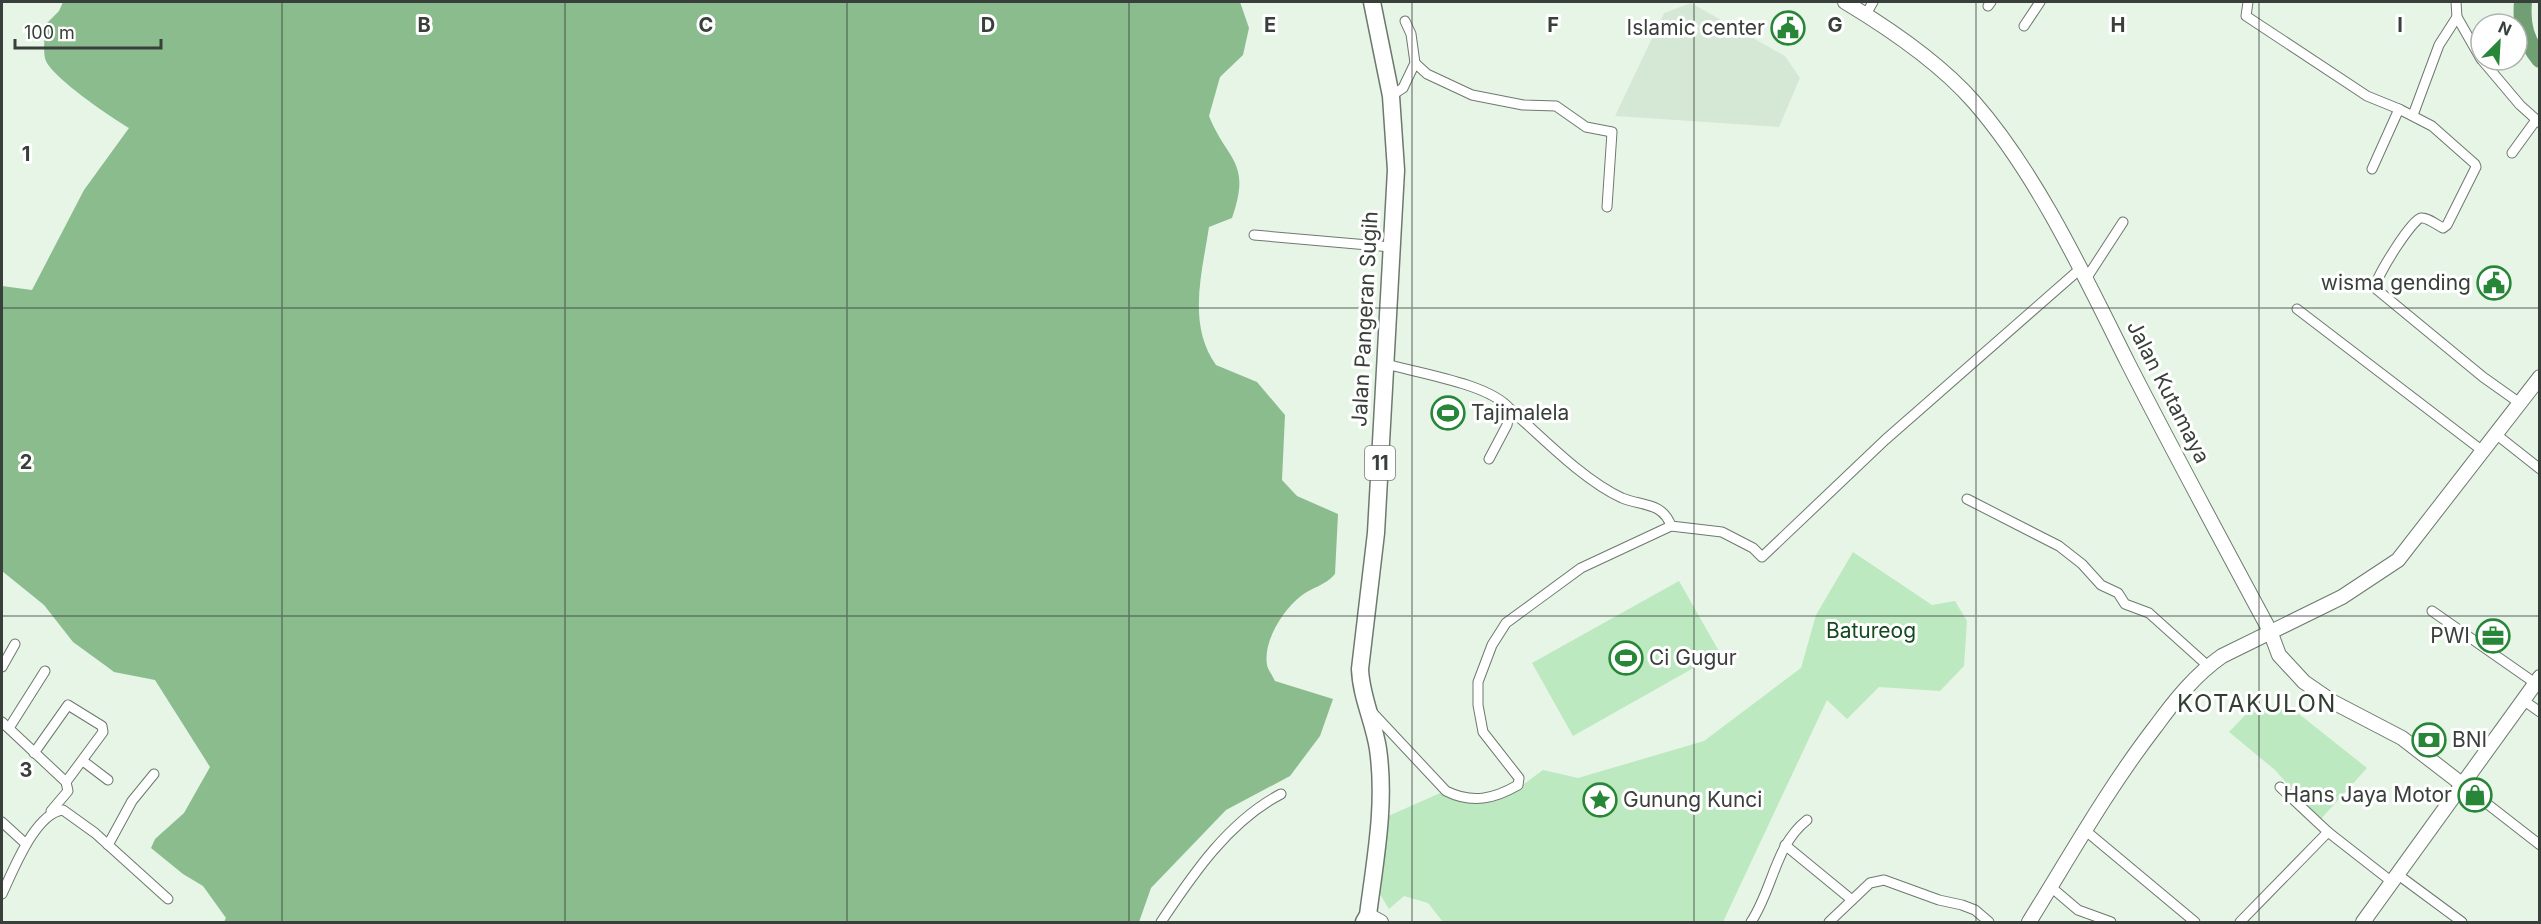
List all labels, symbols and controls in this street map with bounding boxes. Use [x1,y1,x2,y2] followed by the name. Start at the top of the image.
[1770,10,1806,46] public building icon: Islamic center
[15,12,160,50] scale bar
[2469,12,2529,72] north arrow
[417,13,431,37] text: B
[699,13,713,37] text: C
[981,13,995,37] text: D
[1264,13,1276,37] text: E
[1547,13,1559,37] text: F
[1827,13,1843,37] text: G
[2111,13,2125,37] text: H
[2397,13,2403,37] text: I
[1627,15,1765,40] place label: Islamic center
[2495,17,2515,40] text: N
[24,22,75,43] text: 100 m
[22,142,30,166] text: 1
[1346,210,1383,427] street label: Jalan Pangeran Sugih
[2476,265,2512,301] public building icon: wisma gending
[2321,270,2471,295] place label: wisma gending
[2122,316,2215,467] street label: Jalan Kutamaya
[1430,395,1466,431] sports icon: Tajimalela
[1471,400,1569,425] place label: Tajimalela
[1365,446,1395,480] road number: 11
[20,450,32,474] text: 2
[1826,618,1916,643] park label: Batureog
[2475,618,2511,654] office icon: PWI
[2430,623,2470,648] place label: PWI
[1608,640,1644,676] sports icon: Ci Gugur
[1649,645,1737,670] place label: Ci Gugur
[2177,689,2337,718] district label: KOTAKULON
[2411,722,2447,758] bank icon: BNI
[2452,727,2487,752] place label: BNI
[20,758,32,782] text: 3
[2457,777,2493,813] shop icon: Hans Jaya Motor
[1582,782,1618,818] place icon: Gunung Kunci
[2284,782,2452,807] place label: Hans Jaya Motor
[1623,787,1762,812] place label: Gunung Kunci

